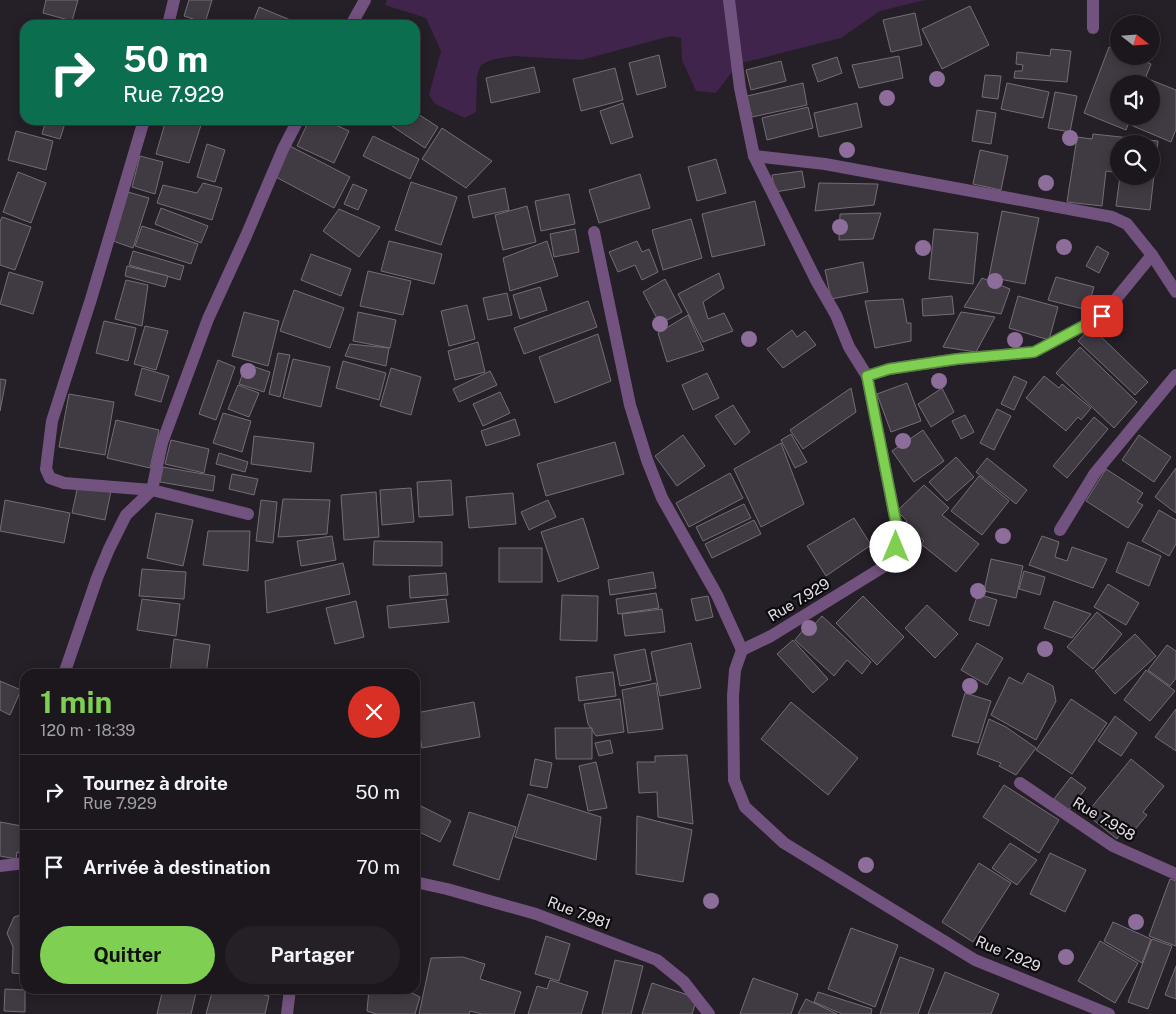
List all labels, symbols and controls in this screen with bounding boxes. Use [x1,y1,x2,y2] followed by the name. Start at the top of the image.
[1110,15,1160,65] north arrow
[1110,15,1160,185] map controls
[123,39,208,80] text: 50 m
[40,40,105,105] icon: right
[1110,75,1160,125] button: sound
[123,81,224,107] text: Rue 7.929
[1110,135,1160,185] button: search
[1081,295,1123,337] pin
[1088,302,1116,330] icon: arrive
[869,520,921,572] position arrow
[765,575,833,625] street label: Rue 7.929
[40,684,112,720] text: 1 min
[348,686,400,738] button: close
[40,721,135,740] text: 120 m · 18:39
[83,772,228,794] text: Tournez à droite
[40,778,68,806] icon: right
[355,781,400,803] text: 50 m
[1070,793,1139,844] street label: Rue 7.958
[83,794,157,813] text: Rue 7.929
[40,853,68,881] icon: arrive
[83,856,271,878] text: Arrivée à destination
[356,856,400,878] text: 70 m
[545,893,613,932] street label: Rue 7.981
[40,926,215,984] button: Quitter
[225,926,400,984] button: Partager
[973,932,1043,975] street label: Rue 7.929

